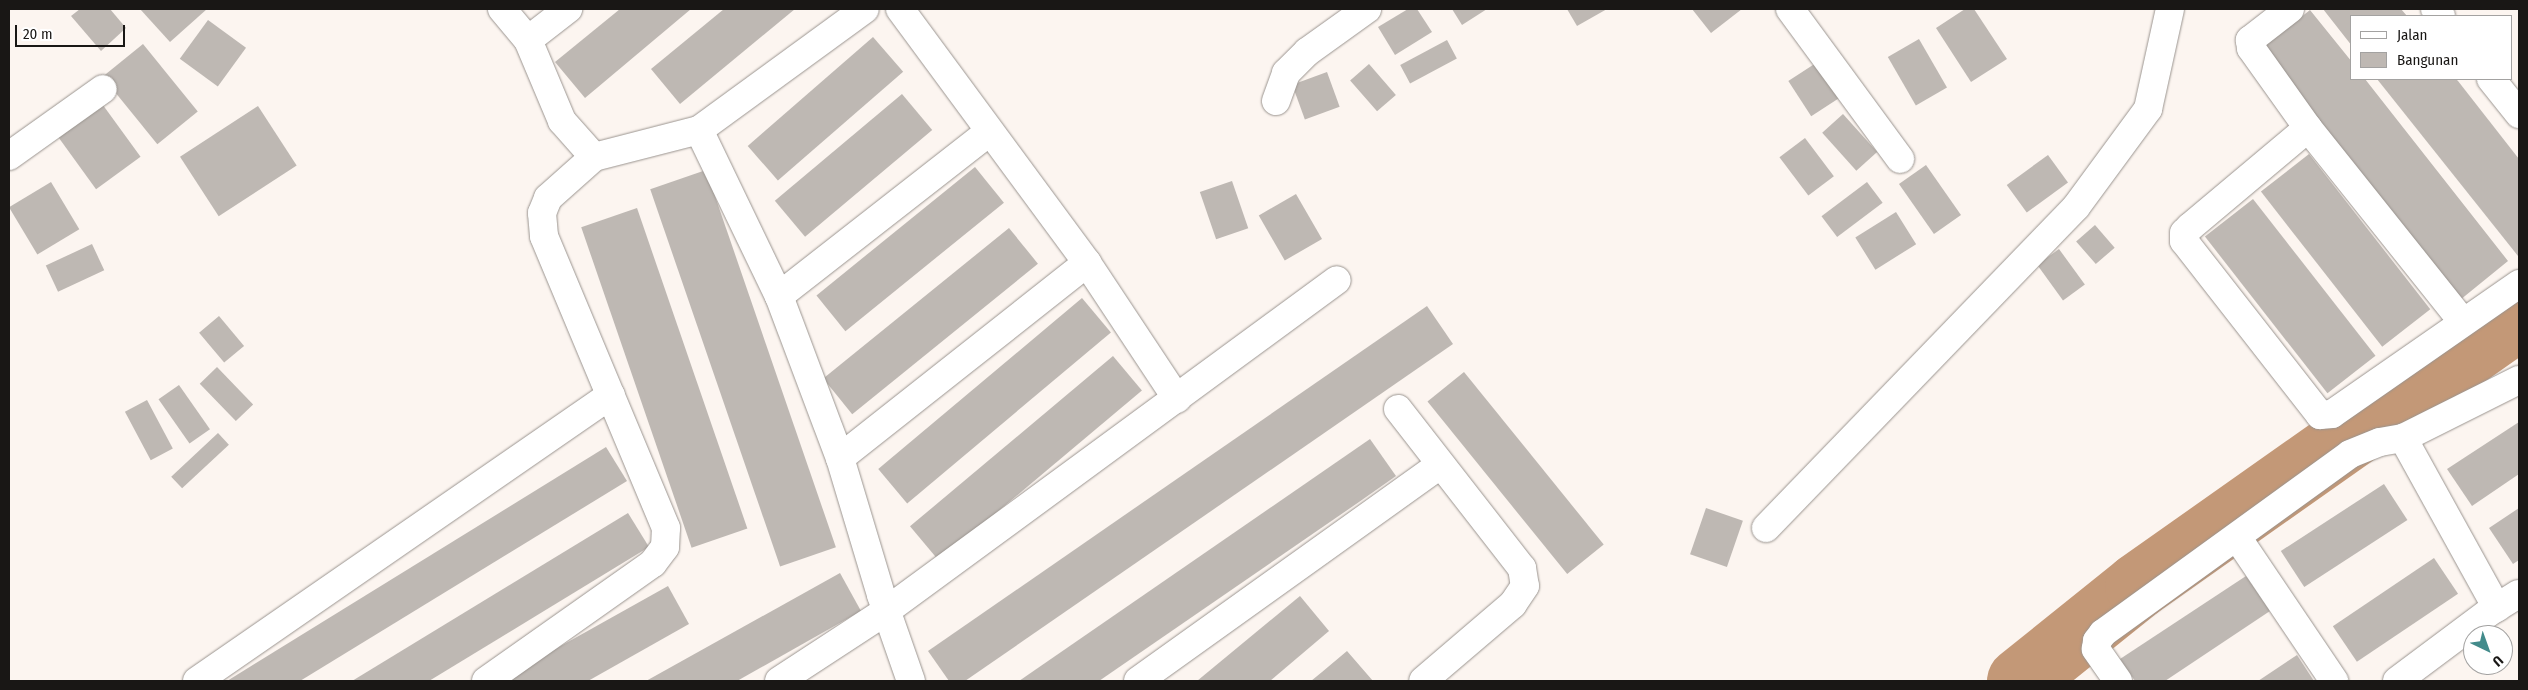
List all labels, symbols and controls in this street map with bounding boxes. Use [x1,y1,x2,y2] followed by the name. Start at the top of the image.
[18,15,128,47] scale bar
[2350,15,2513,80] legend
[23,25,53,43] text: 20 m
[2397,26,2427,44] text: Jalan
[2397,51,2458,69] text: Bangunan
[2463,625,2513,675] north arrow
[2489,652,2506,670] text: U

